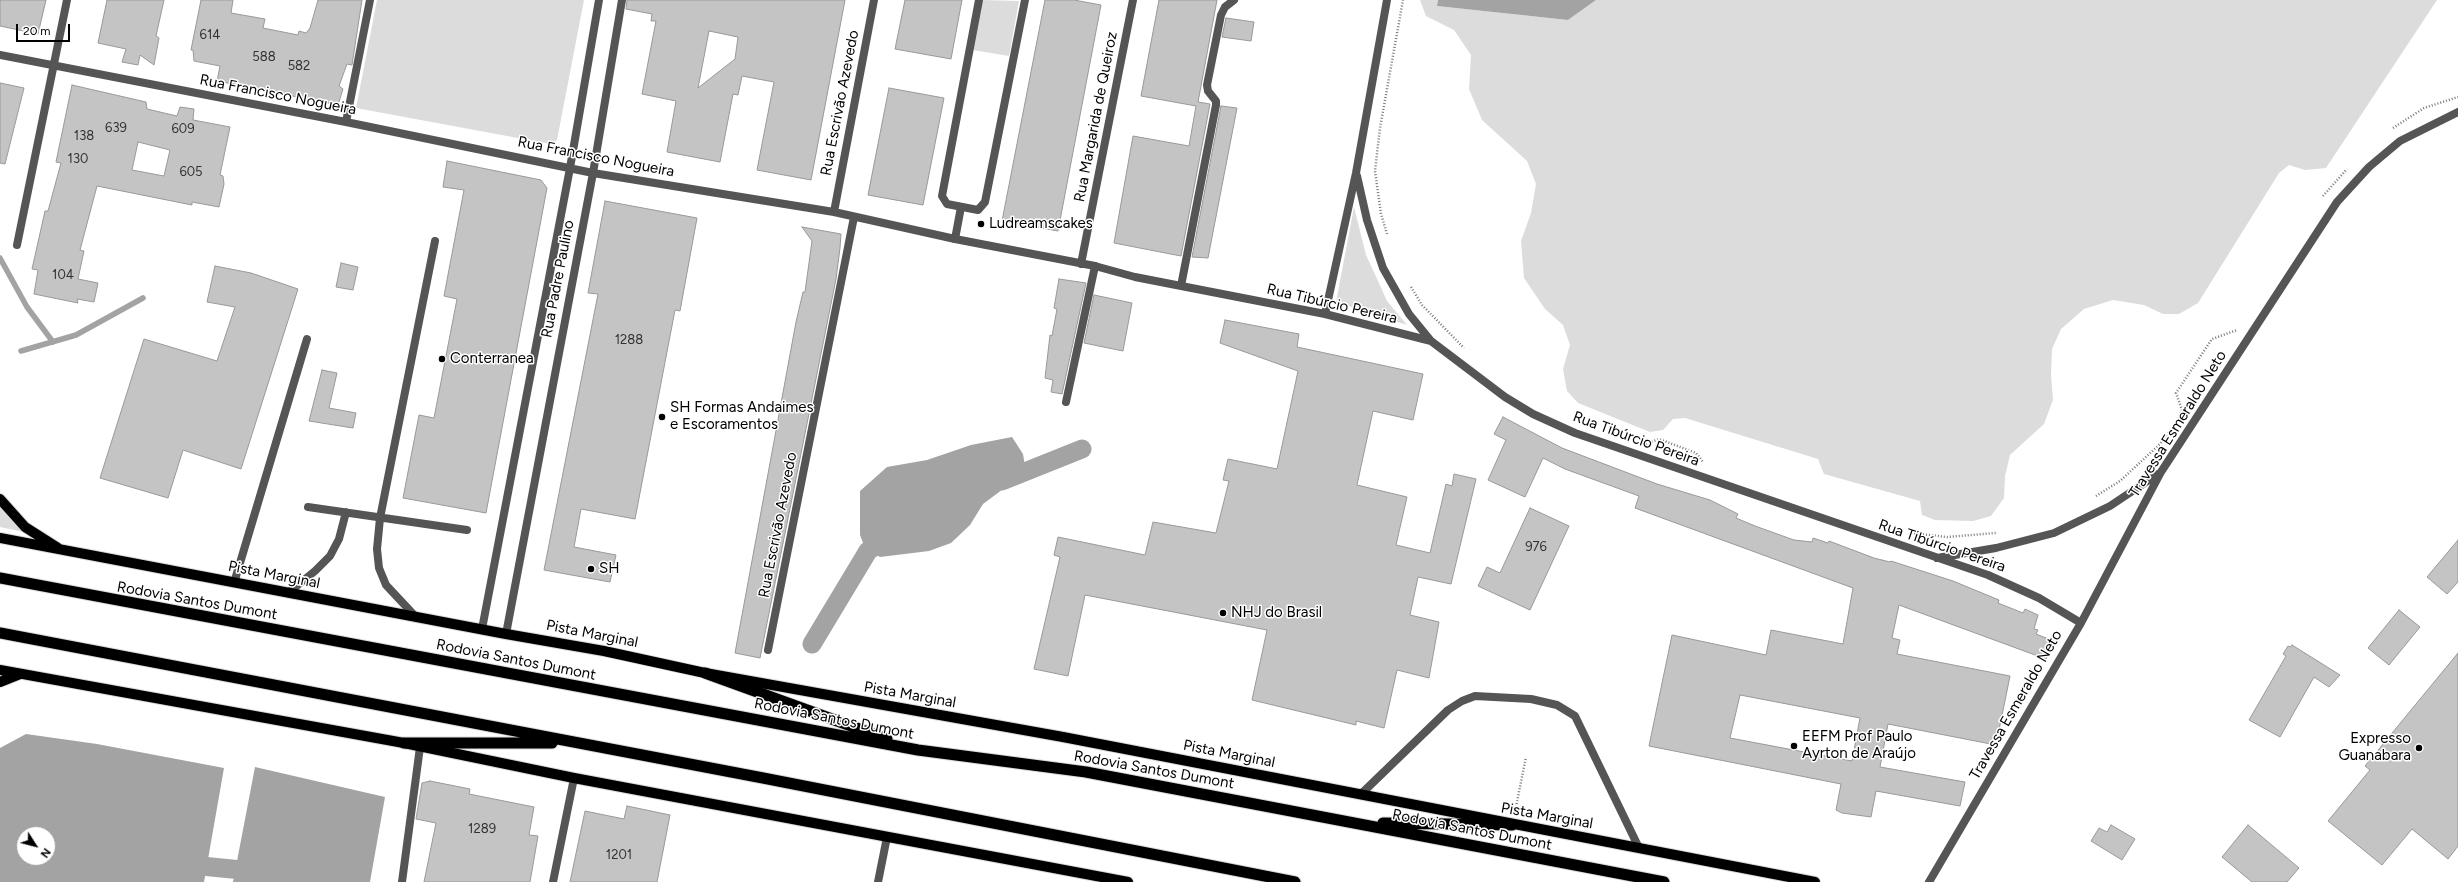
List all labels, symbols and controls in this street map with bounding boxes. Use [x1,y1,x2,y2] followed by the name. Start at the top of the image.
[18,16,72,42] scale bar
[23,24,51,38] text: 20 m
[200,27,220,43] house number: 614
[817,29,863,177] street label: Rua Escrivão Azevedo
[1071,30,1121,204] street label: Rua Margarida de Queiroz
[252,49,276,65] house number: 588
[288,58,310,74] house number: 582
[198,71,358,119] street label: Rua Francisco Nogueira
[105,120,127,136] house number: 639
[171,121,195,137] house number: 609
[74,128,94,144] house number: 138
[516,133,676,181] street label: Rua Francisco Nogueira
[68,151,88,167] house number: 130
[179,164,203,180] house number: 605
[989,215,1093,233] place label: Ludreamscakes
[538,219,578,339] street label: Rua Padre Paulino
[976,219,986,229] marker: Ludreamscakes
[52,267,74,283] house number: 104
[1265,280,1399,328] street label: Rua Tibúrcio Pereira
[615,332,643,348] house number: 1288
[2125,347,2231,501] street label: Travessa Esmeraldo Neto
[450,350,534,368] place label: Conterranea
[437,354,447,364] marker: Conterranea
[670,399,814,434] place label: SH Formas Andaimes e Escoramentos
[1570,408,1702,470] street label: Rua Tibúrcio Pereira
[657,412,667,422] marker: SH Formas Andaimes e Escoramentos
[755,451,801,599] street label: Rua Escrivão Azevedo
[1876,516,2008,576] street label: Rua Tibúrcio Pereira
[1525,539,1547,555] house number: 976
[227,557,321,593] street label: Pista Marginal
[599,560,619,578] place label: SH
[586,564,596,574] marker: SH
[115,578,279,624] street label: Rodovia Santos Dumont
[1231,604,1322,622] place label: NHJ do Brasil
[1218,608,1228,618] marker: NHJ do Brasil
[545,616,639,652] street label: Pista Marginal
[1966,627,2066,783] street label: Travessa Esmeraldo Neto
[435,636,597,684] street label: Rodovia Santos Dumont
[863,678,957,712] street label: Pista Marginal
[753,695,915,743] street label: Rodovia Santos Dumont
[1802,728,1916,763] place label: EEFM Prof Paulo Ayrton de Araújo
[2338,730,2411,765] place label: Expresso Guanabara
[1182,736,1276,772] street label: Pista Marginal
[1789,741,1799,751] marker: EEFM Prof Paulo Ayrton de Araújo
[2414,743,2424,753] marker: Expresso Guanabara
[1072,747,1236,793] street label: Rodovia Santos Dumont
[1500,799,1594,833] street label: Pista Marginal
[1391,806,1553,854] street label: Rodovia Santos Dumont
[468,821,496,837] house number: 1289
[16,826,56,866] north arrow
[38,845,53,860] text: N
[606,847,632,863] house number: 1201

